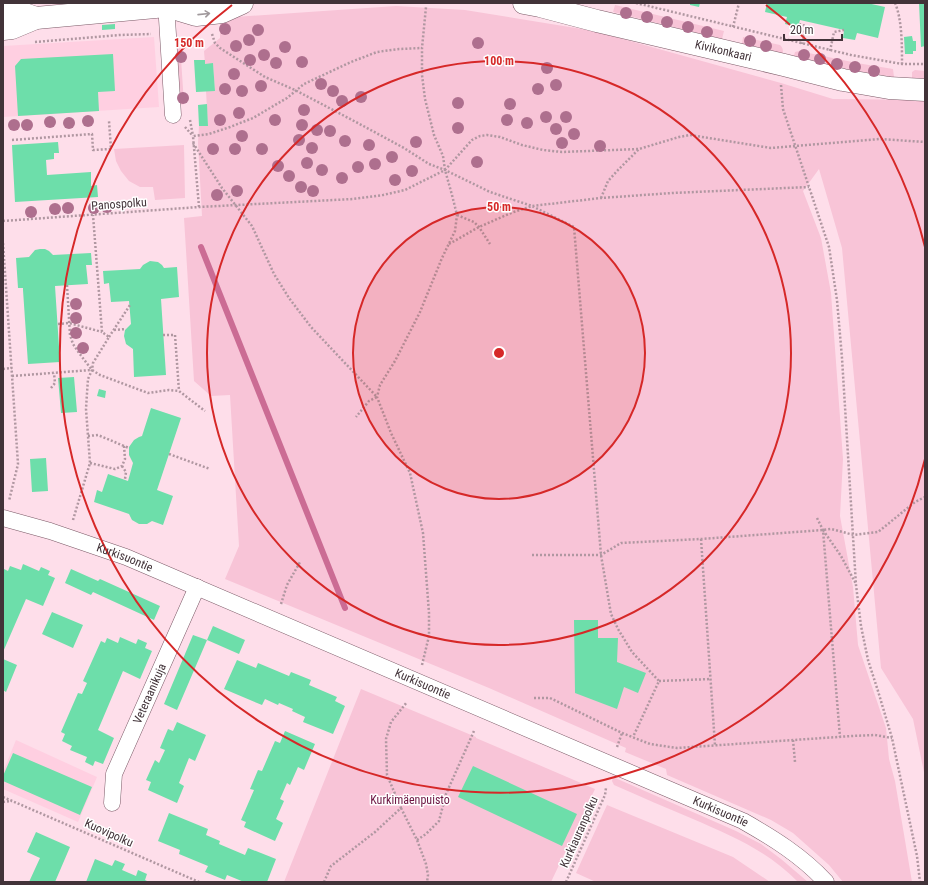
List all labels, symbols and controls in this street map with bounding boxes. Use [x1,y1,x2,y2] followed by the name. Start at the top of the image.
[197,10,210,18] one-way arrow
[784,16,842,42] scale bar
[790,23,814,37] text: 20 m
[174,36,204,50] text: 150 m
[694,37,753,64] street label: Kivikonkaari
[484,54,514,68] text: 100 m
[91,195,147,213] street label: Panospolku
[487,200,511,214] text: 50 m
[492,346,506,360] centre of rings
[95,540,155,575] street label: Kurkisuontie
[130,661,169,726] street label: Veteraanikuja
[393,666,453,702] street label: Kurkisuontie
[370,793,450,807] park label: Kurkimäenpuisto
[691,793,751,830] street label: Kurkisuontie
[557,794,601,870] street label: Kurkiauranpolku
[82,816,136,850] street label: Kuovipolku

